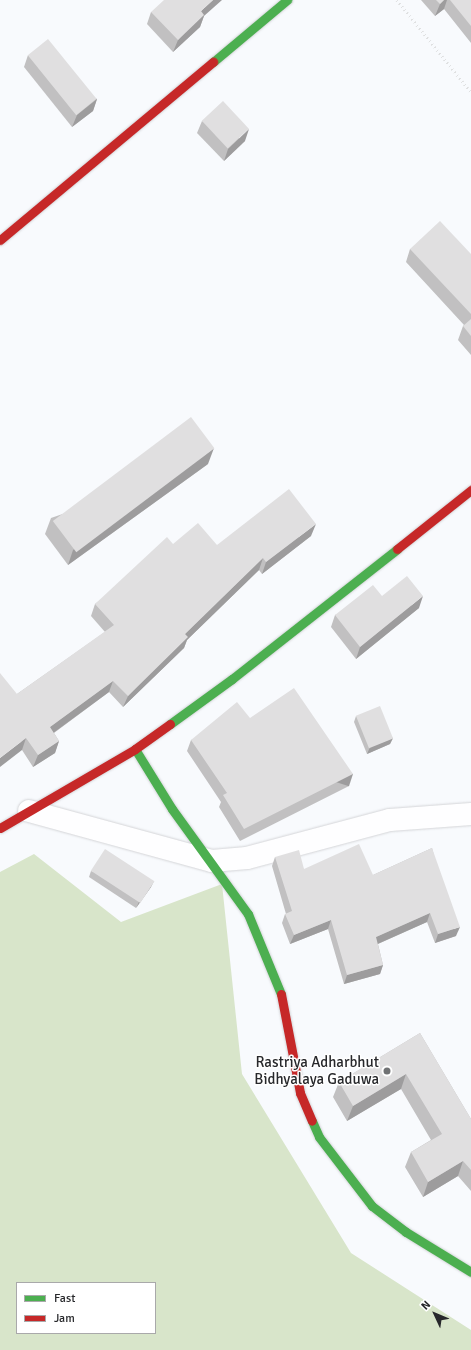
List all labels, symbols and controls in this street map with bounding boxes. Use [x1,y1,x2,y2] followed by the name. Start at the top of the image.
[254,1053,379,1088] place label: Rastriya Adharbhut Bidhyalaya Gaduwa
[382,1066,392,1076] marker: Rastriya Adharbhut Bidhyalaya Gaduwa
[16,1282,156,1334] legend
[54,1291,75,1306] text: Fast
[415,1294,455,1334] north arrow
[419,1298,433,1313] text: N
[54,1311,75,1326] text: Jam

